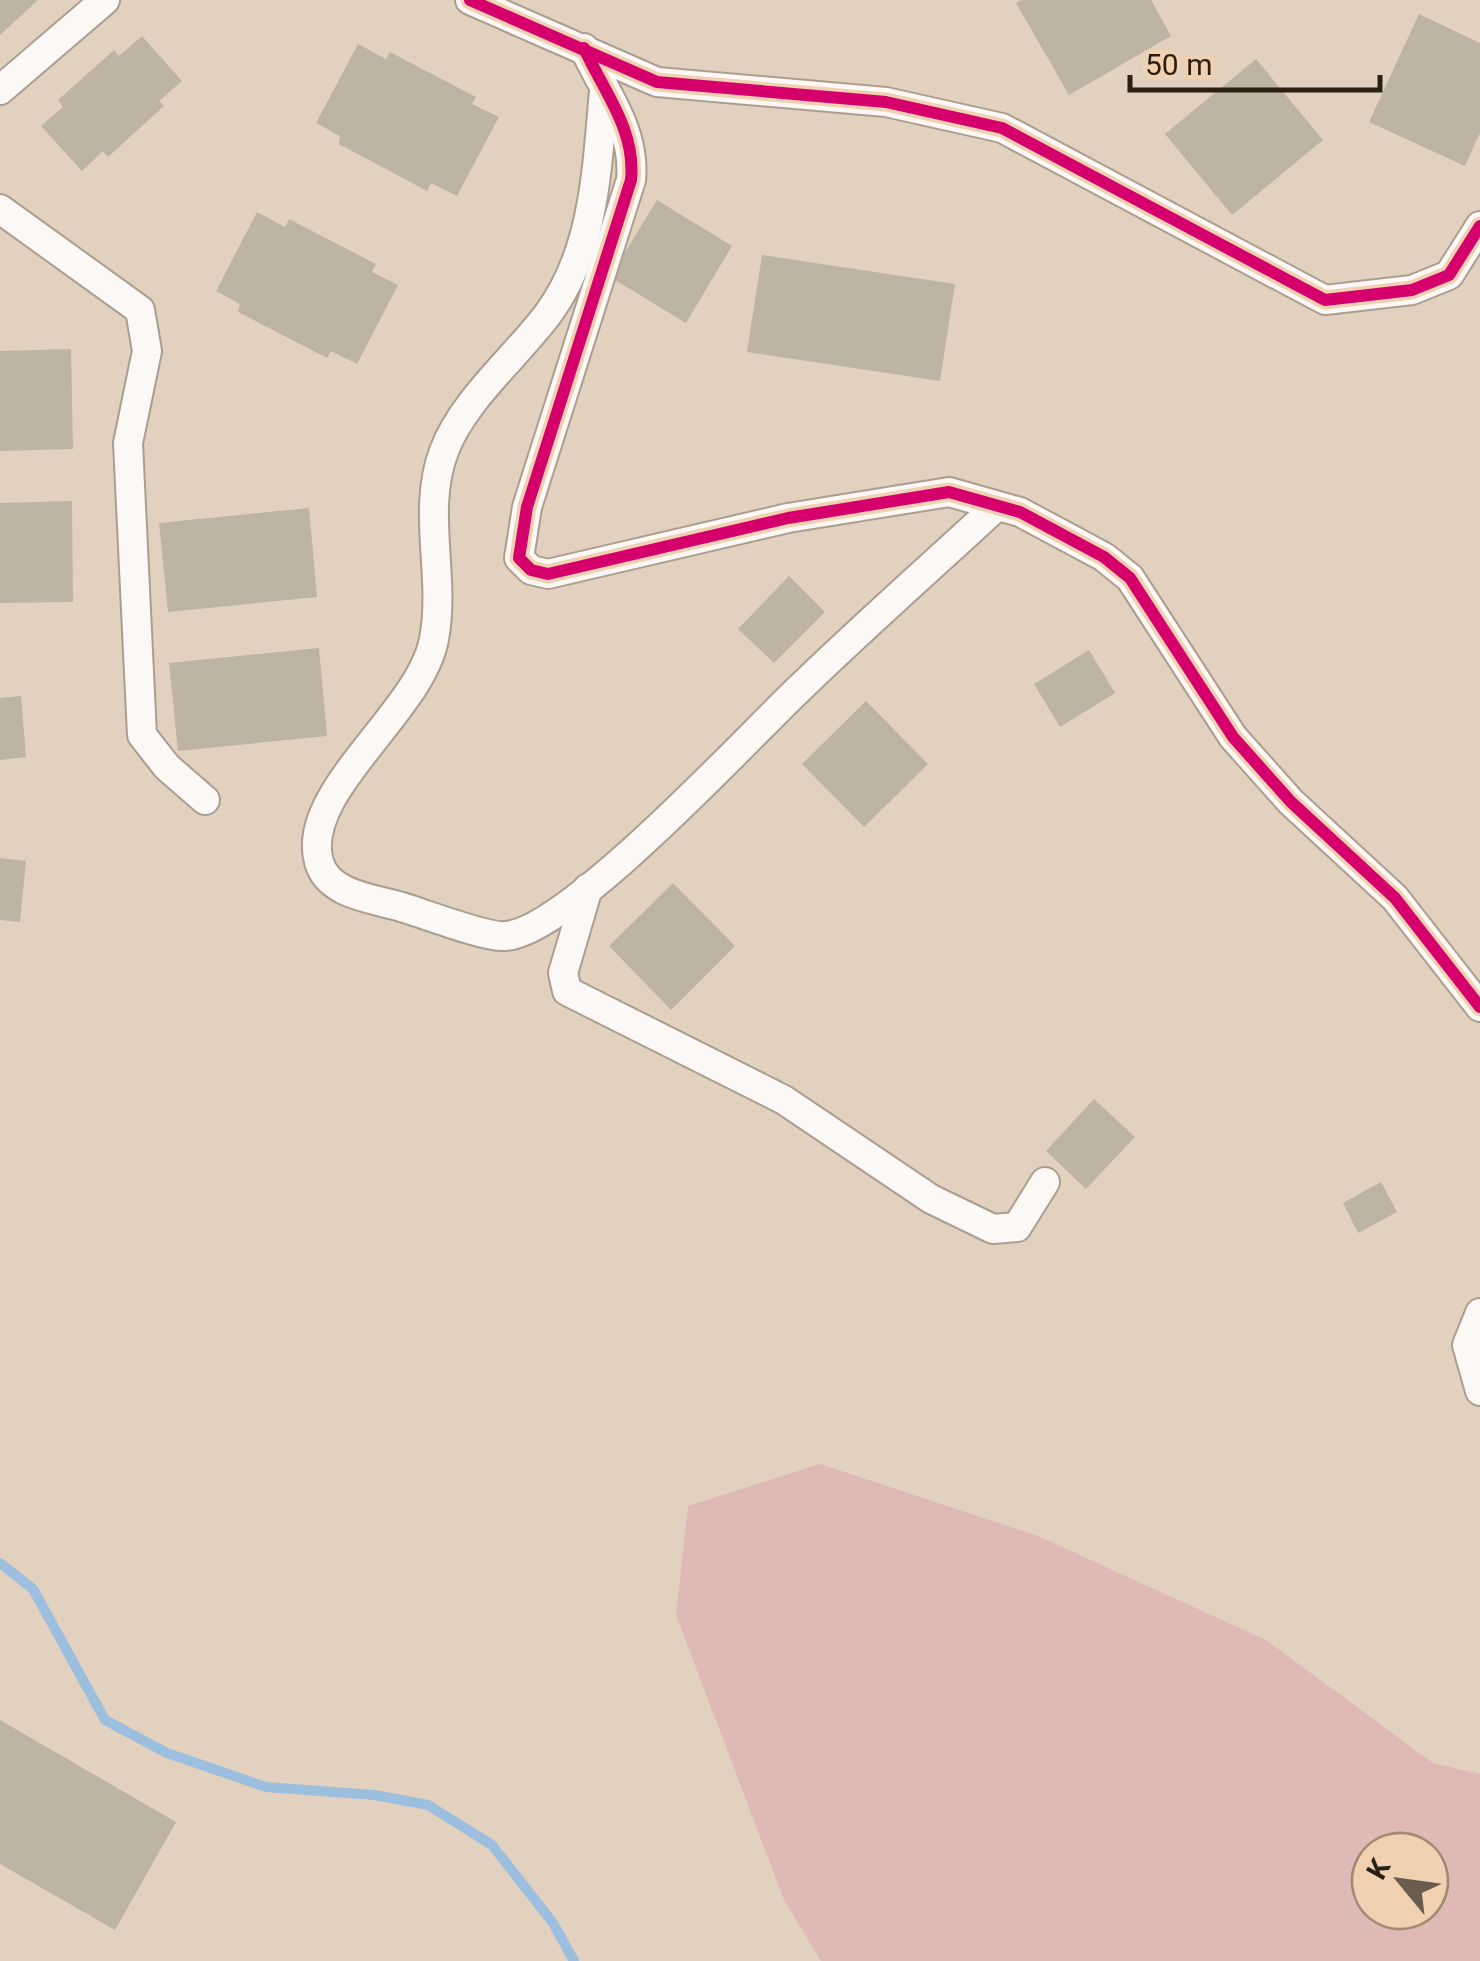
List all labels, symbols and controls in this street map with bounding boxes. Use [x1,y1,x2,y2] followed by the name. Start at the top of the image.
[1130,30,1380,92] scale bar
[1145,47,1212,82] text: 50 m
[1350,1831,1450,1931] north arrow
[1360,1853,1397,1885] text: K

